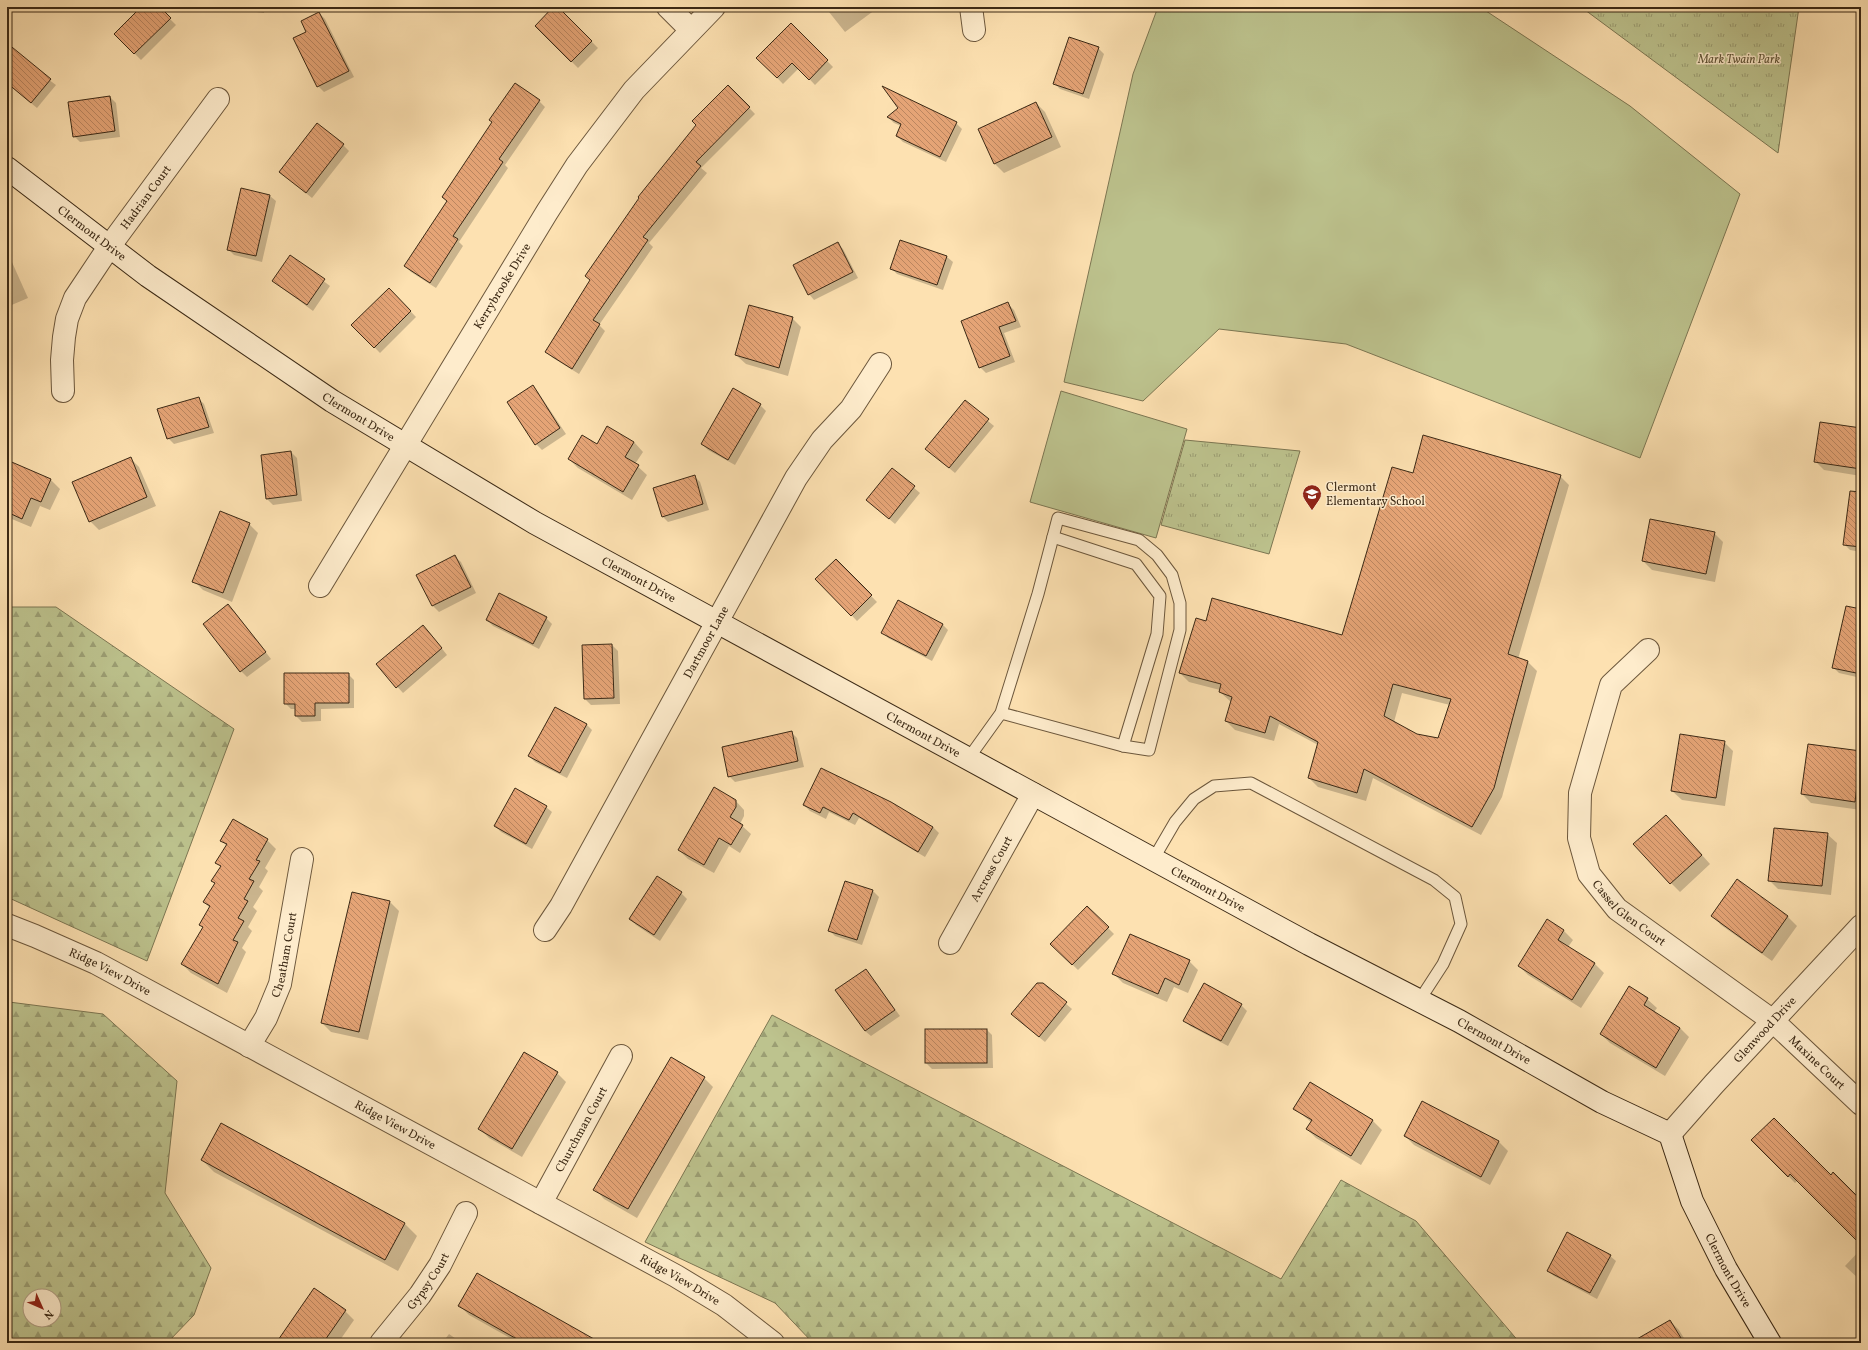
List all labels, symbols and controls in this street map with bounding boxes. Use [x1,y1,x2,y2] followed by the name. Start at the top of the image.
[1697,52,1781,68] park label: Mark Twain Park
[117,162,176,233] street label: Hadrian Court
[54,202,129,265] street label: Clermont Drive
[471,240,535,333] street label: Kerrybrooke Drive
[318,389,398,446] street label: Clermont Drive
[1326,480,1425,510] place label: Clermont Elementary School
[1301,483,1323,511] school or university icon: Clermont Elementary School
[598,554,679,607] street label: Clermont Drive
[680,603,733,682] street label: Dartmoor Lane
[883,708,963,762] street label: Clermont Drive
[967,833,1017,905] street label: Arcross Court
[1168,863,1248,917] street label: Clermont Drive
[1588,877,1669,950] street label: Cassel Glen Court
[268,911,302,1000] street label: Cheatham Court
[66,945,153,1000] street label: Ridge View Drive
[1731,993,1801,1067] street label: Glenwood Drive
[1454,1015,1534,1069] street label: Clermont Drive
[1784,1033,1848,1094] street label: Maxine Court
[552,1084,612,1175] street label: Churchman Court
[351,1097,439,1154] street label: Ridge View Drive
[1701,1231,1754,1311] street label: Clermont Drive
[404,1250,454,1314] street label: Gypsy Court
[637,1251,723,1310] street label: Ridge View Drive
[22,1288,62,1328] north arrow
[40,1306,56,1322] text: N

